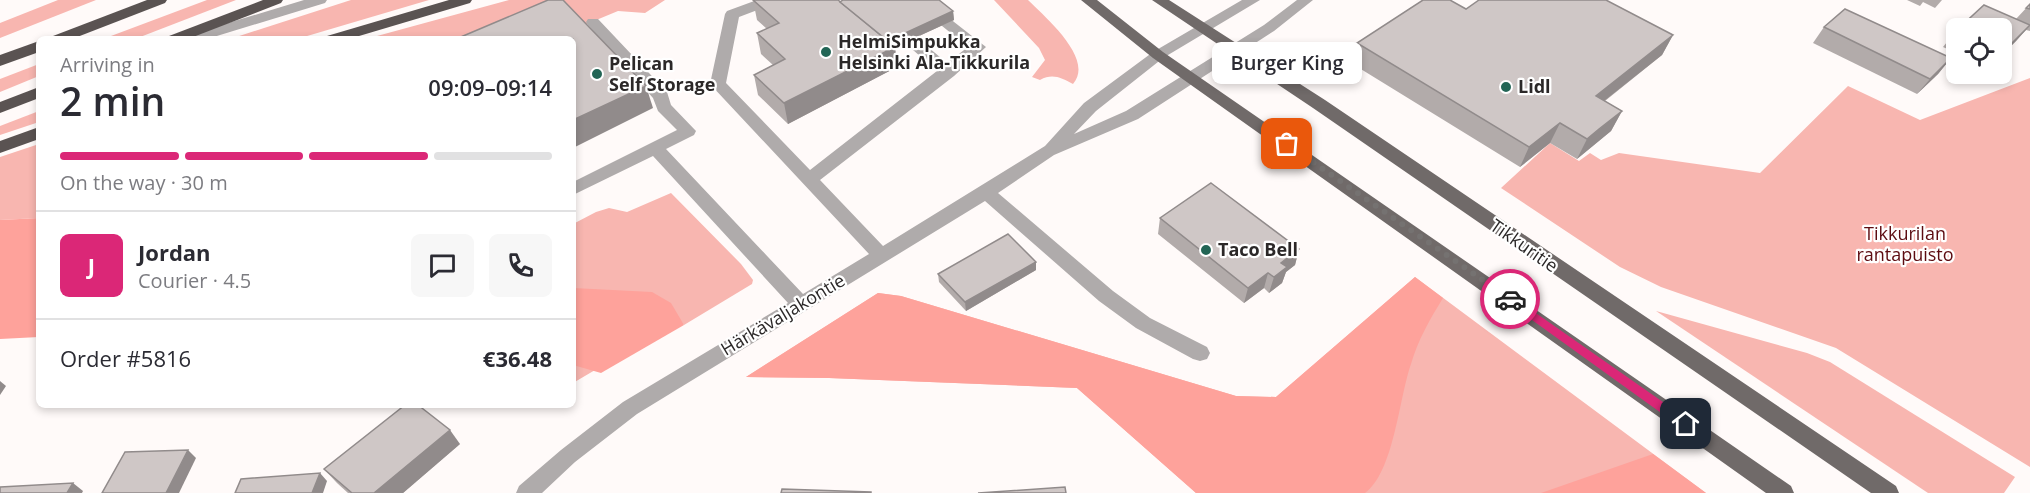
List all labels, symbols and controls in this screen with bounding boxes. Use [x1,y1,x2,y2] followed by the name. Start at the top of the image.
[1946,18,2012,84] map controls
[1946,18,2012,84] button: locate
[838,29,1030,74] place label: HelmiSimpukka Helsinki Ala-Tikkurila
[1212,42,1362,84] callout: Burger King
[819,45,833,59] marker: HelmiSimpukka Helsinki Ala-Tikkurila
[1230,49,1344,76] text: Burger King
[60,51,155,78] text: Arriving in
[609,51,715,96] place label: Pelican Self Storage
[590,67,604,81] marker: Pelican Self Storage
[428,72,552,102] text: 09:09–09:14
[60,74,165,127] text: 2 min
[1518,74,1551,98] place label: Lidl
[1499,80,1513,94] marker: Lidl
[1261,118,1312,169] pin
[1270,127,1303,160] icon: bag
[60,169,228,196] text: On the way · 30 m
[1486,213,1563,277] street label: Tikkuritie
[1856,221,1954,266] park label: Tikkurilan rantapuisto
[411,234,474,297] button: chat
[489,234,552,297] button: phone
[138,237,211,267] text: Jordan
[1218,237,1298,261] place label: Taco Bell
[1199,243,1213,257] marker: Taco Bell
[88,250,95,280] text: J
[138,267,251,294] text: Courier · 4.5
[716,268,849,361] street label: Härkävaljakontie
[1480,269,1540,329] courier
[1494,283,1527,316] icon: car
[60,343,191,373] text: Order #5816
[483,343,552,373] text: €36.48
[1660,398,1711,449] pin
[1669,407,1702,440] icon: home

